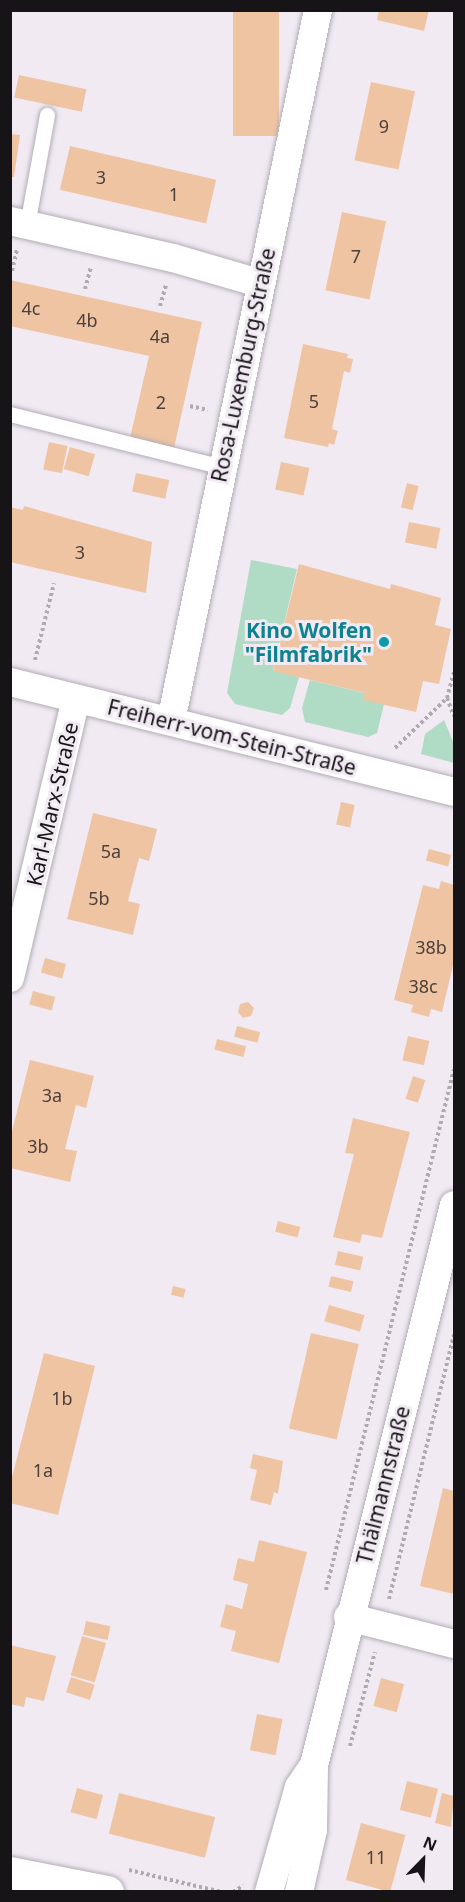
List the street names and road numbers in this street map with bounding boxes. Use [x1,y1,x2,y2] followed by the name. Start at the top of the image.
[206,246,280,484] street label: Rosa-Luxemburg-Straße
[105,694,359,780] street label: Freiherr-vom-Stein-Straße
[21,720,83,888] street label: Karl-Marx-Straße
[351,1403,415,1567] street label: Thälmannstraße

